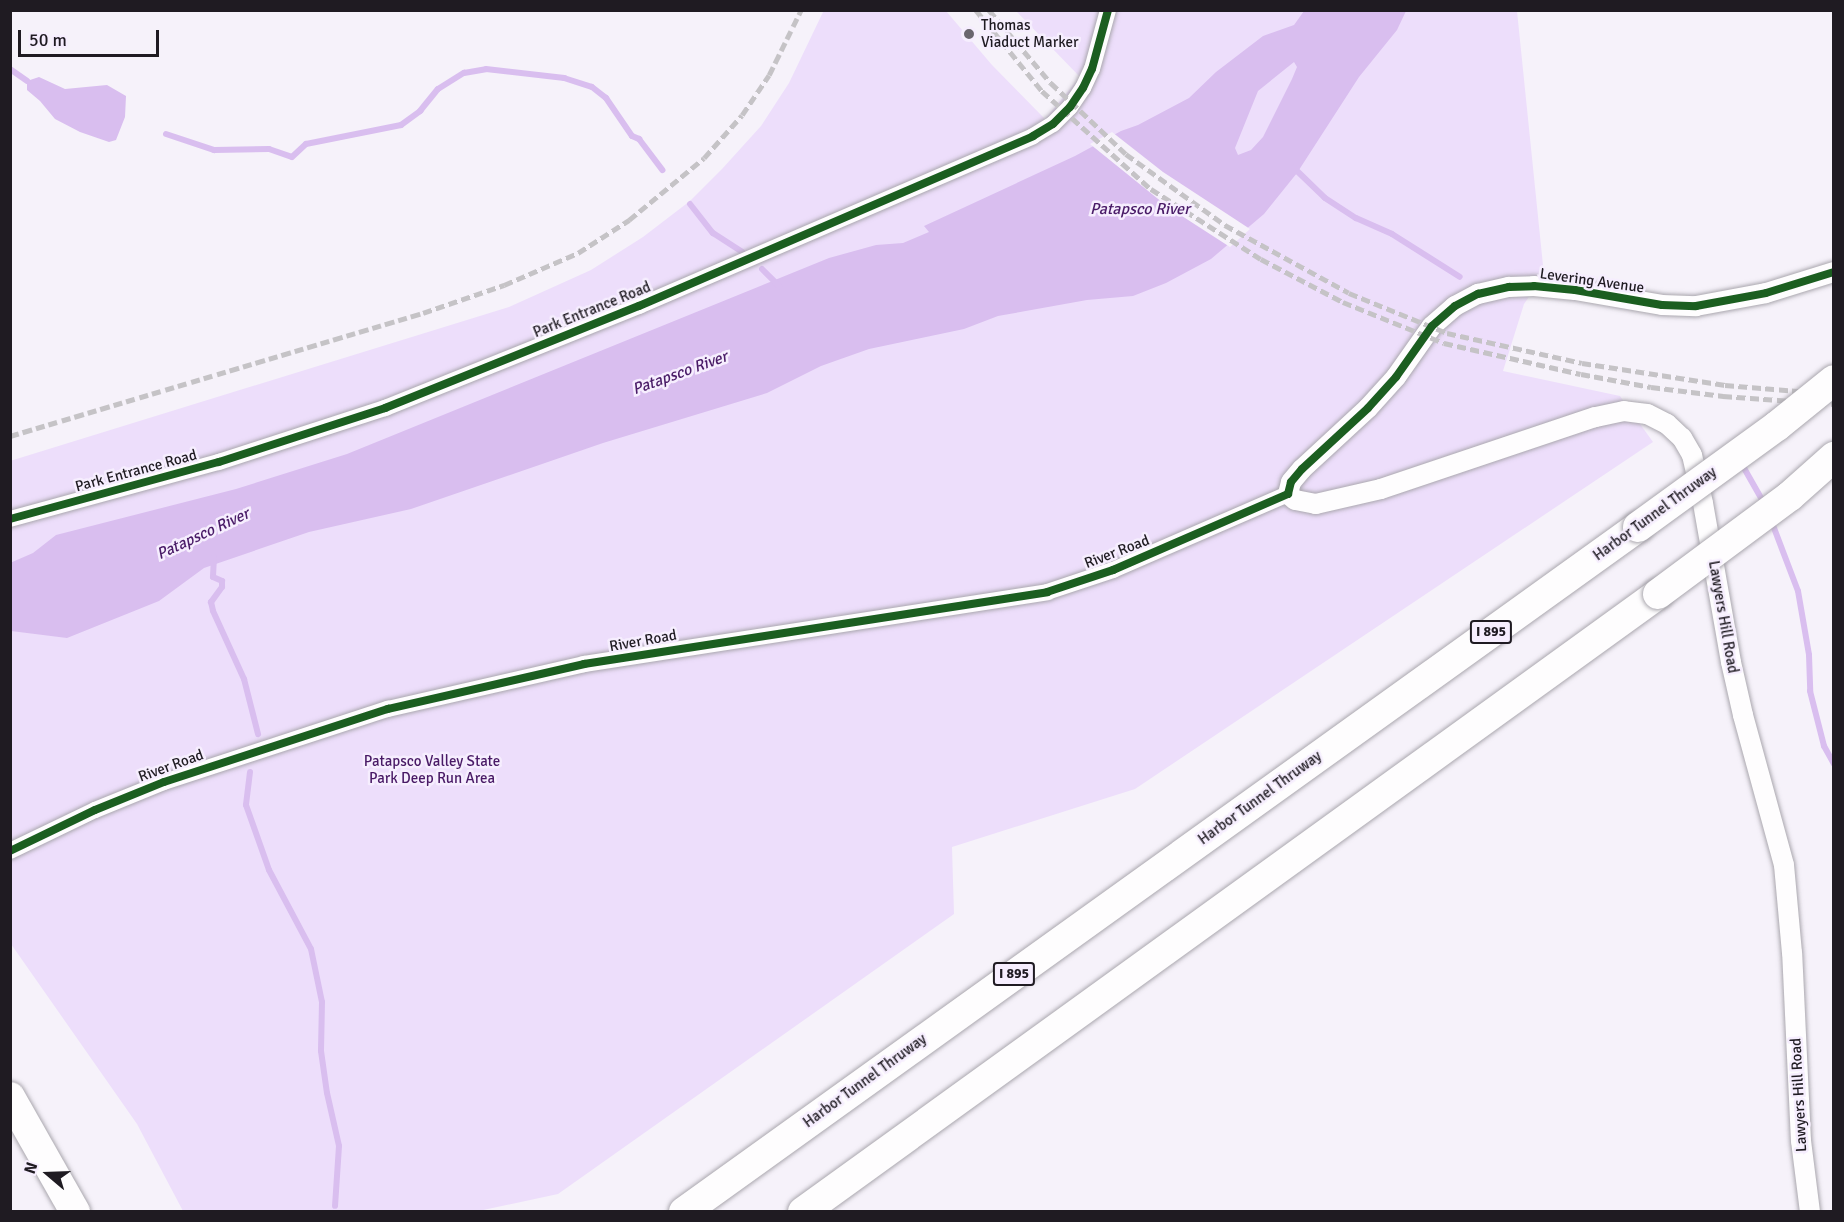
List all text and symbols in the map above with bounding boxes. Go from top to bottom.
place label: Thomas Viaduct Marker [981,16,1078,51]
scale bar [21,18,162,56]
marker: Thomas Viaduct Marker [962,27,976,41]
text: 50 m [29,29,67,51]
water label: Patapsco River [1090,199,1190,219]
street label: Levering Avenue [1539,265,1645,297]
street label: Park Entrance Road [531,278,653,342]
water label: Patapsco River [630,347,730,399]
street label: Park Entrance Road [73,446,199,496]
street label: Harbor Tunnel Thruway [1590,463,1720,565]
water label: Patapsco River [154,504,252,564]
street label: River Road [1082,531,1152,573]
street label: Lawyers Hill Road [1704,559,1742,675]
road number: I 895 [1468,621,1514,643]
street label: River Road [608,626,678,656]
street label: River Road [136,746,206,786]
street label: Harbor Tunnel Thruway [1195,747,1325,849]
park label: Patapsco Valley State Park Deep Run Area [364,752,500,787]
road number: I 895 [992,963,1036,985]
street label: Harbor Tunnel Thruway [800,1030,930,1132]
street label: Lawyers Hill Road [1787,1038,1811,1152]
north arrow [18,1144,78,1204]
text: N [20,1160,42,1177]

